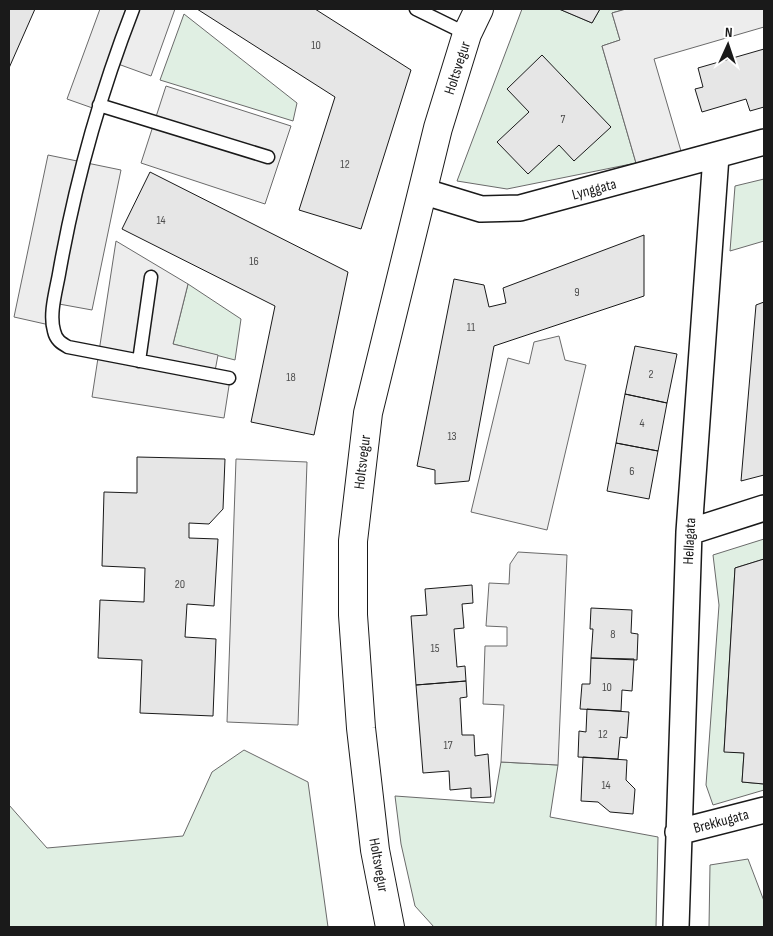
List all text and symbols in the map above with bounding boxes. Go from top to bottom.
north arrow [703,20,753,70]
text: N [724,24,733,41]
house number: 10 [311,38,321,53]
street label: Holtsvegur [440,39,475,97]
house number: 7 [561,112,566,127]
house number: 12 [340,157,350,172]
street label: Lynggata [570,174,619,205]
house number: 14 [156,213,166,228]
house number: 16 [249,254,259,269]
house number: 9 [574,285,580,300]
house number: 11 [467,320,476,335]
house number: 2 [649,367,654,382]
house number: 18 [286,370,296,385]
house number: 4 [639,416,645,431]
house number: 13 [447,429,457,444]
street label: Holtsvegur [350,433,375,490]
house number: 6 [629,464,635,479]
street label: Hellagata [679,517,700,565]
house number: 20 [175,577,185,592]
house number: 8 [610,627,616,642]
house number: 15 [430,641,440,656]
house number: 10 [602,680,612,695]
house number: 12 [598,727,608,742]
house number: 17 [444,738,453,753]
house number: 14 [601,778,611,793]
street label: Brekkugata [691,805,751,838]
street label: Holtsvegur [364,836,393,894]

